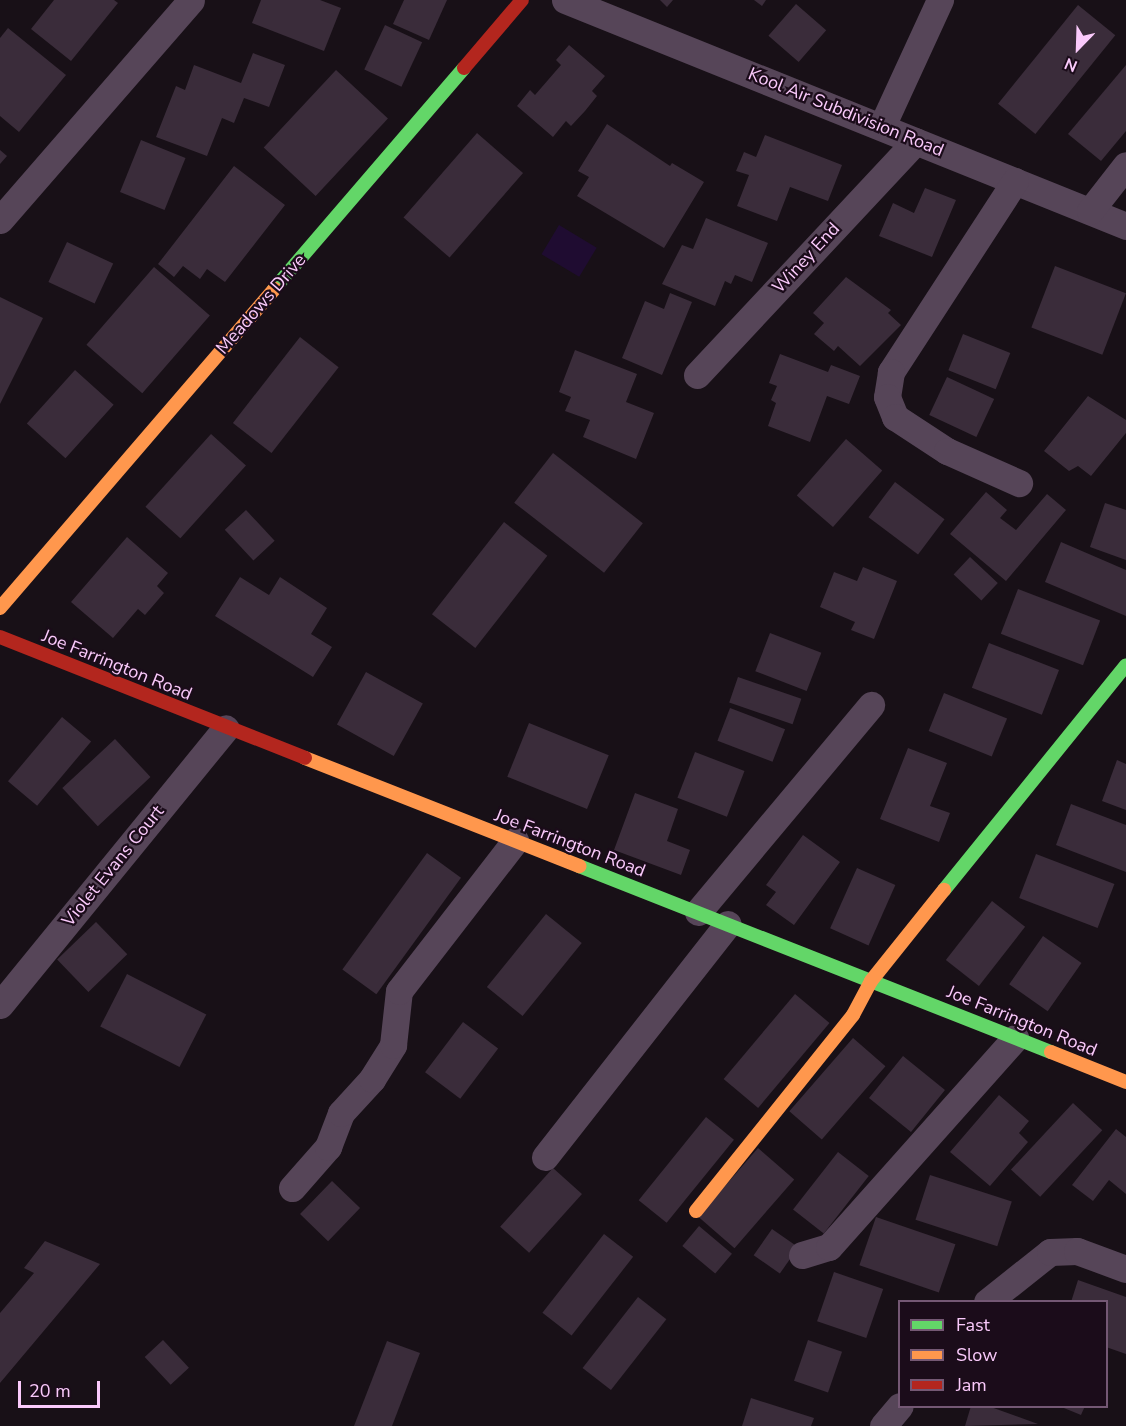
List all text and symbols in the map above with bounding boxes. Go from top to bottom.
north arrow [1048,18,1108,78]
text: N [1061,52,1081,77]
street label: Kool Air Subdivision Road [745,63,947,161]
street label: Winey End [768,218,844,298]
street label: Meadows Drive [212,249,310,359]
street label: Joe Farrington Road [39,625,195,705]
street label: Violet Evans Court [58,801,168,931]
street label: Joe Farrington Road [492,804,648,882]
street label: Joe Farrington Road [944,981,1100,1061]
legend [898,1300,1108,1408]
text: Fast [956,1313,990,1337]
text: Slow [956,1343,997,1367]
scale bar [21,1369,104,1407]
text: Jam [956,1373,987,1397]
text: 20 m [29,1379,71,1403]

